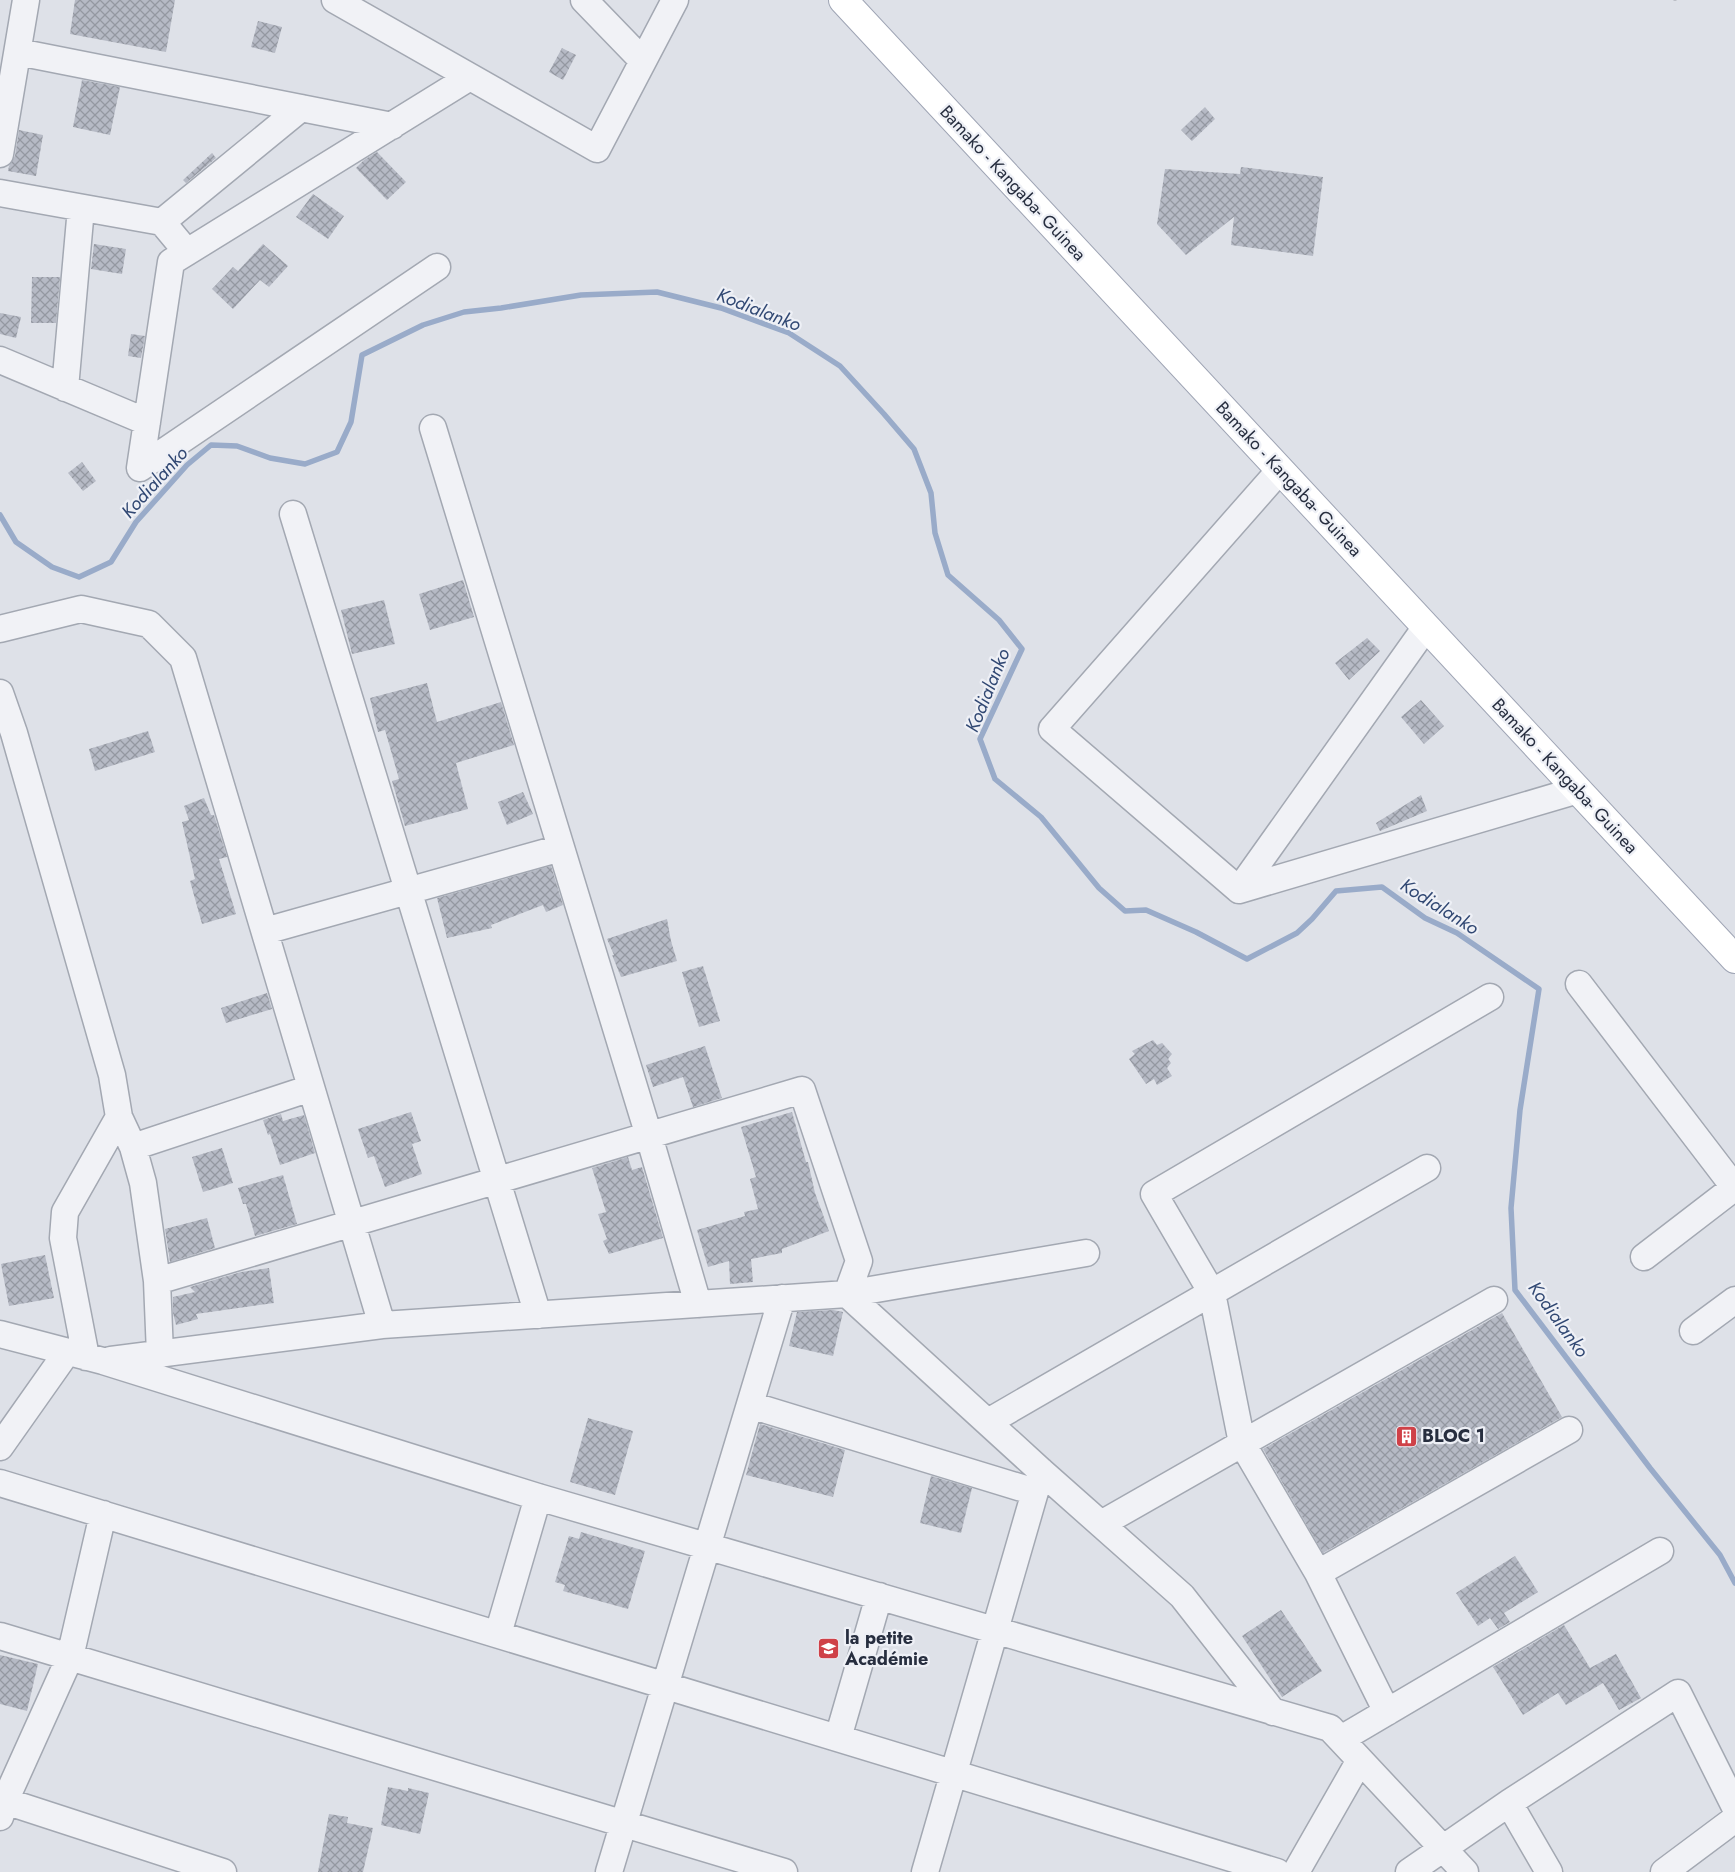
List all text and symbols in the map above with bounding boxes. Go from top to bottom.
street label: Bamako - Kangaba- Guinea [934,99,1092,267]
water label: Kodialanko [713,281,805,338]
street label: Bamako - Kangaba- Guinea [1210,395,1368,563]
water label: Kodialanko [115,441,194,524]
water label: Kodialanko [958,644,1016,736]
street label: Bamako - Kangaba- Guinea [1486,692,1644,860]
water label: Kodialanko [1395,872,1484,941]
water label: Kodialanko [1522,1276,1595,1363]
place label: BLOC 1 [1422,1423,1485,1449]
building icon: BLOC 1 [1394,1424,1418,1448]
place label: la petite Académie [844,1625,928,1672]
school or university icon: la petite Académie [817,1636,841,1660]

